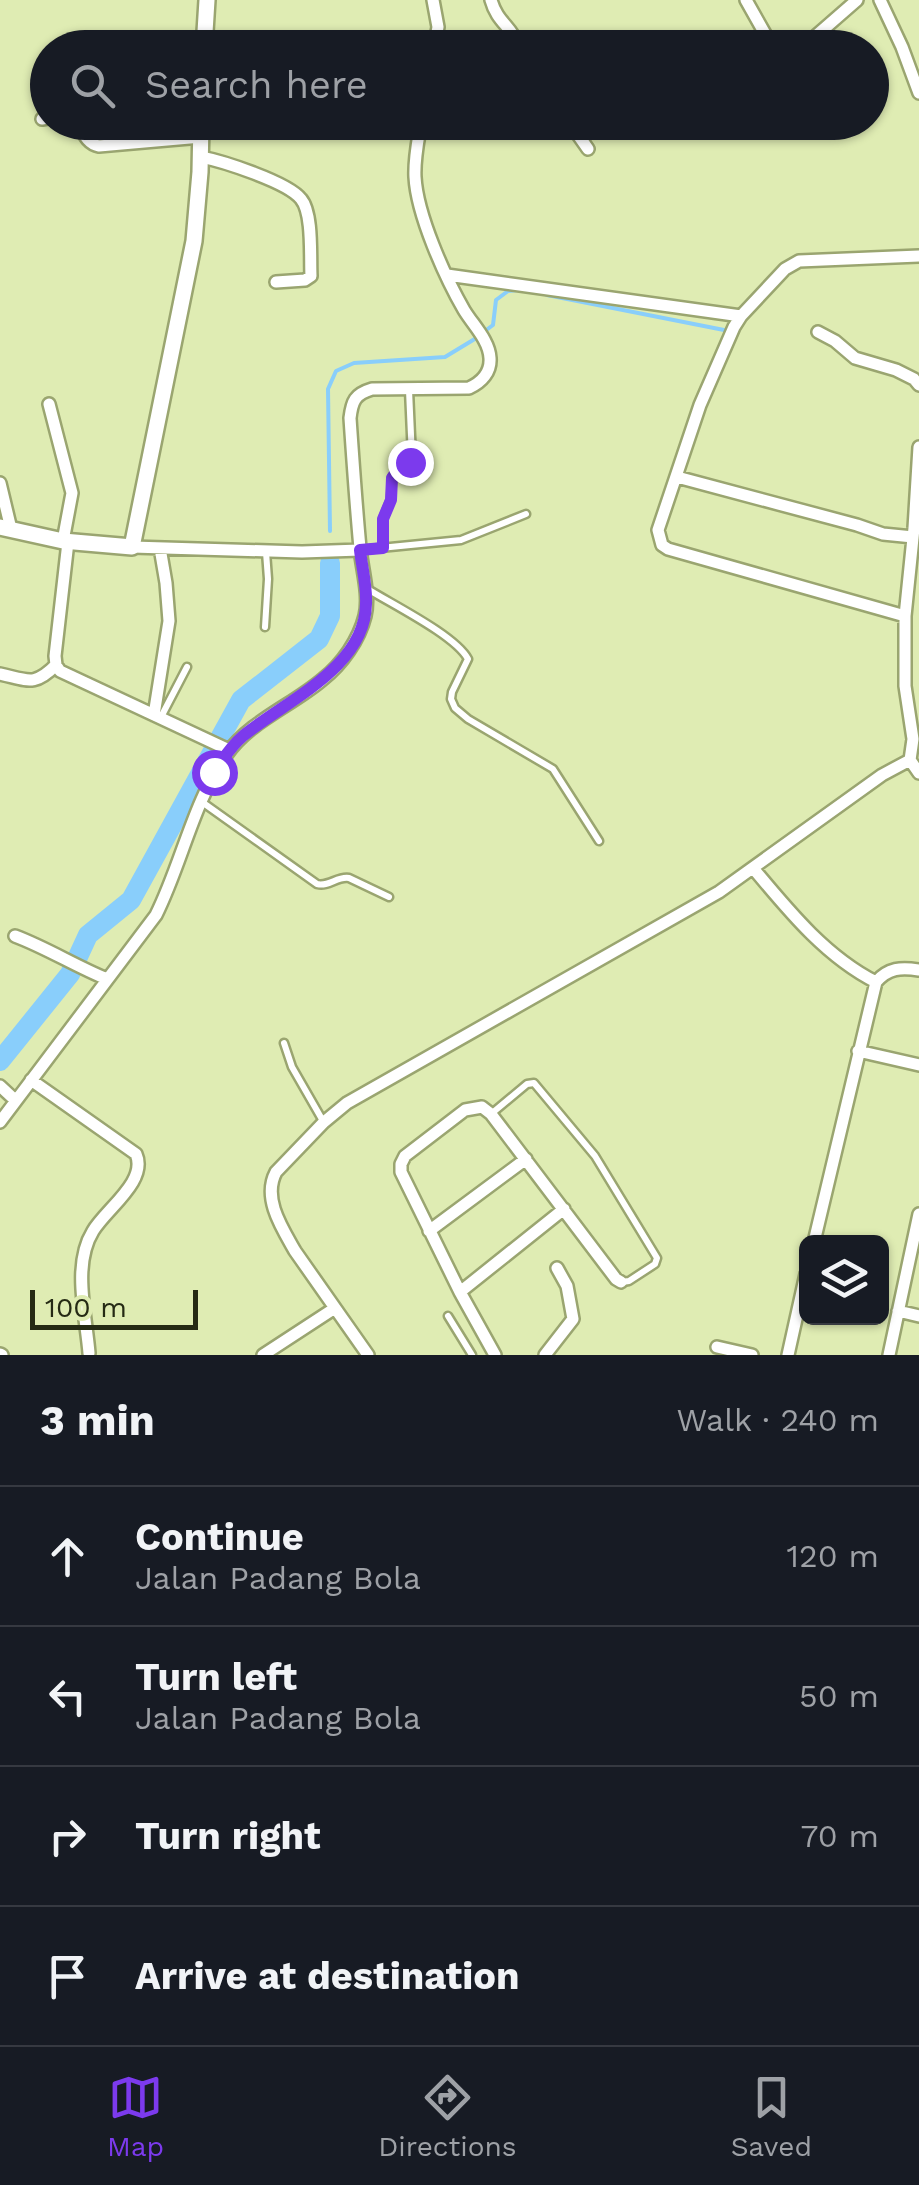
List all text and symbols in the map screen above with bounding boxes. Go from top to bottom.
search box [30,30,889,140]
icon: search [65,58,120,113]
text: Search here [145,63,368,107]
route end [388,440,434,486]
route start [192,750,238,796]
map controls [799,1235,889,1325]
button: layers [799,1235,889,1325]
scale bar [30,1285,198,1330]
text: 100 m [45,1291,127,1324]
text: 3 min [40,1396,155,1445]
text: Walk · 240 m [677,1401,879,1439]
text: Continue [135,1515,304,1559]
icon: ahead [40,1529,95,1584]
text: 120 m [787,1537,879,1575]
text: Jalan Padang Bola [135,1559,421,1597]
text: Turn left [135,1655,297,1699]
icon: left [40,1669,95,1724]
text: 50 m [799,1677,879,1715]
text: Jalan Padang Bola [135,1699,421,1737]
icon: right [40,1809,95,1864]
text: Turn right [135,1814,321,1858]
text: 70 m [800,1817,879,1855]
icon: arrive [40,1949,95,2004]
text: Arrive at destination [135,1954,520,1998]
tab: Map [107,2070,164,2163]
tab: Directions [378,2070,517,2163]
tab: Saved [731,2070,812,2163]

